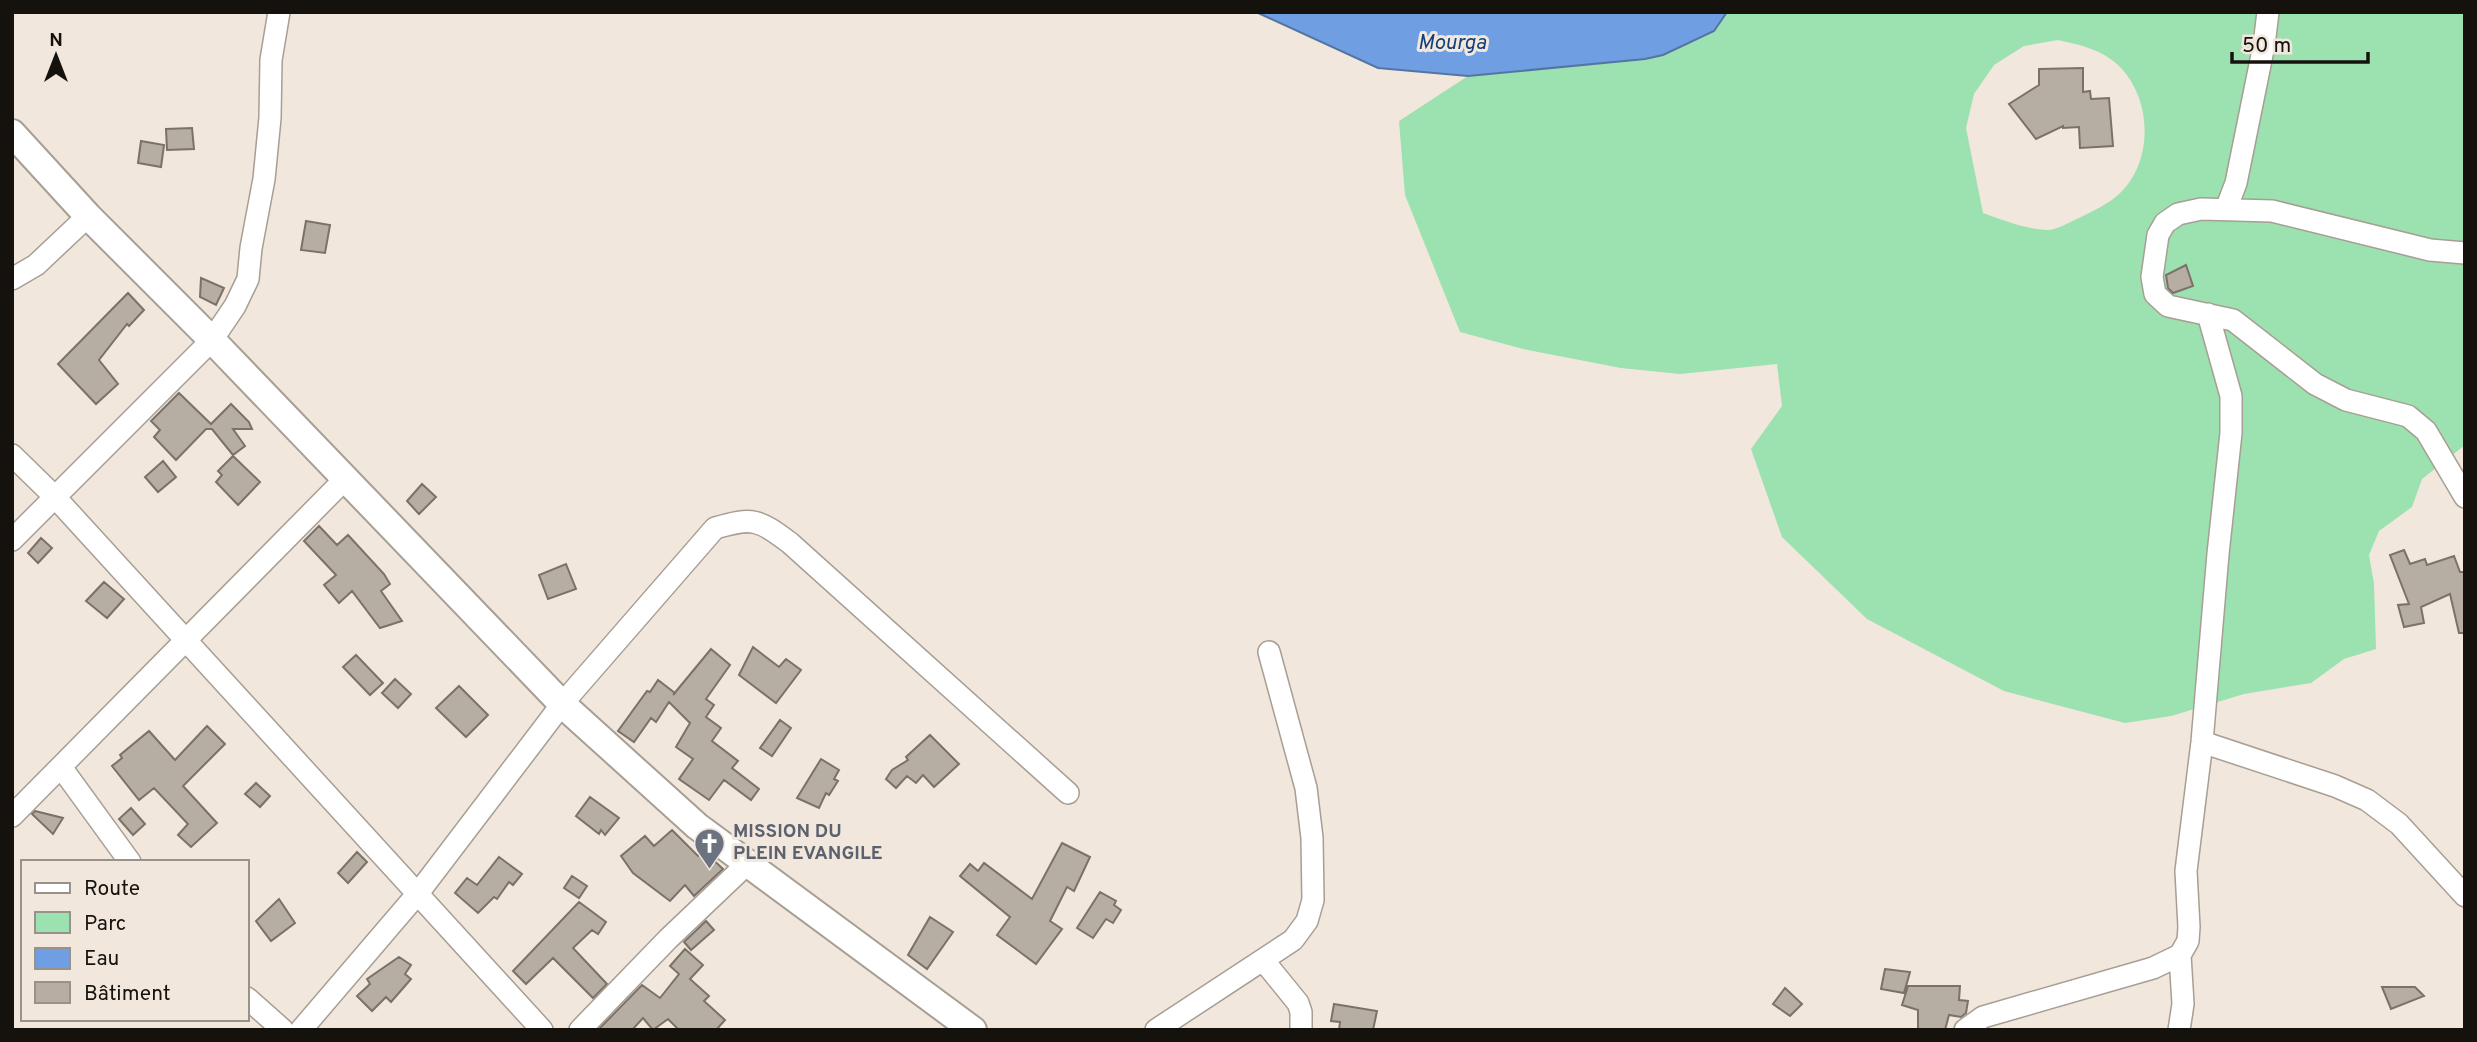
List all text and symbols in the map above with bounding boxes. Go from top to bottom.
north arrow [21,21,91,91]
scale bar [2232,21,2368,65]
text: N [49,29,63,53]
water label: Mourga [1418,30,1486,57]
text: 50 m [2242,33,2291,60]
place label: MISSION DU PLEIN EVANGILE [733,820,883,866]
church icon: MISSION DU PLEIN EVANGILE [693,826,727,870]
legend [21,860,248,1021]
text: Route [84,876,140,903]
text: Parc [84,911,126,938]
text: Eau [84,946,119,973]
text: Bâtiment [84,981,171,1008]

